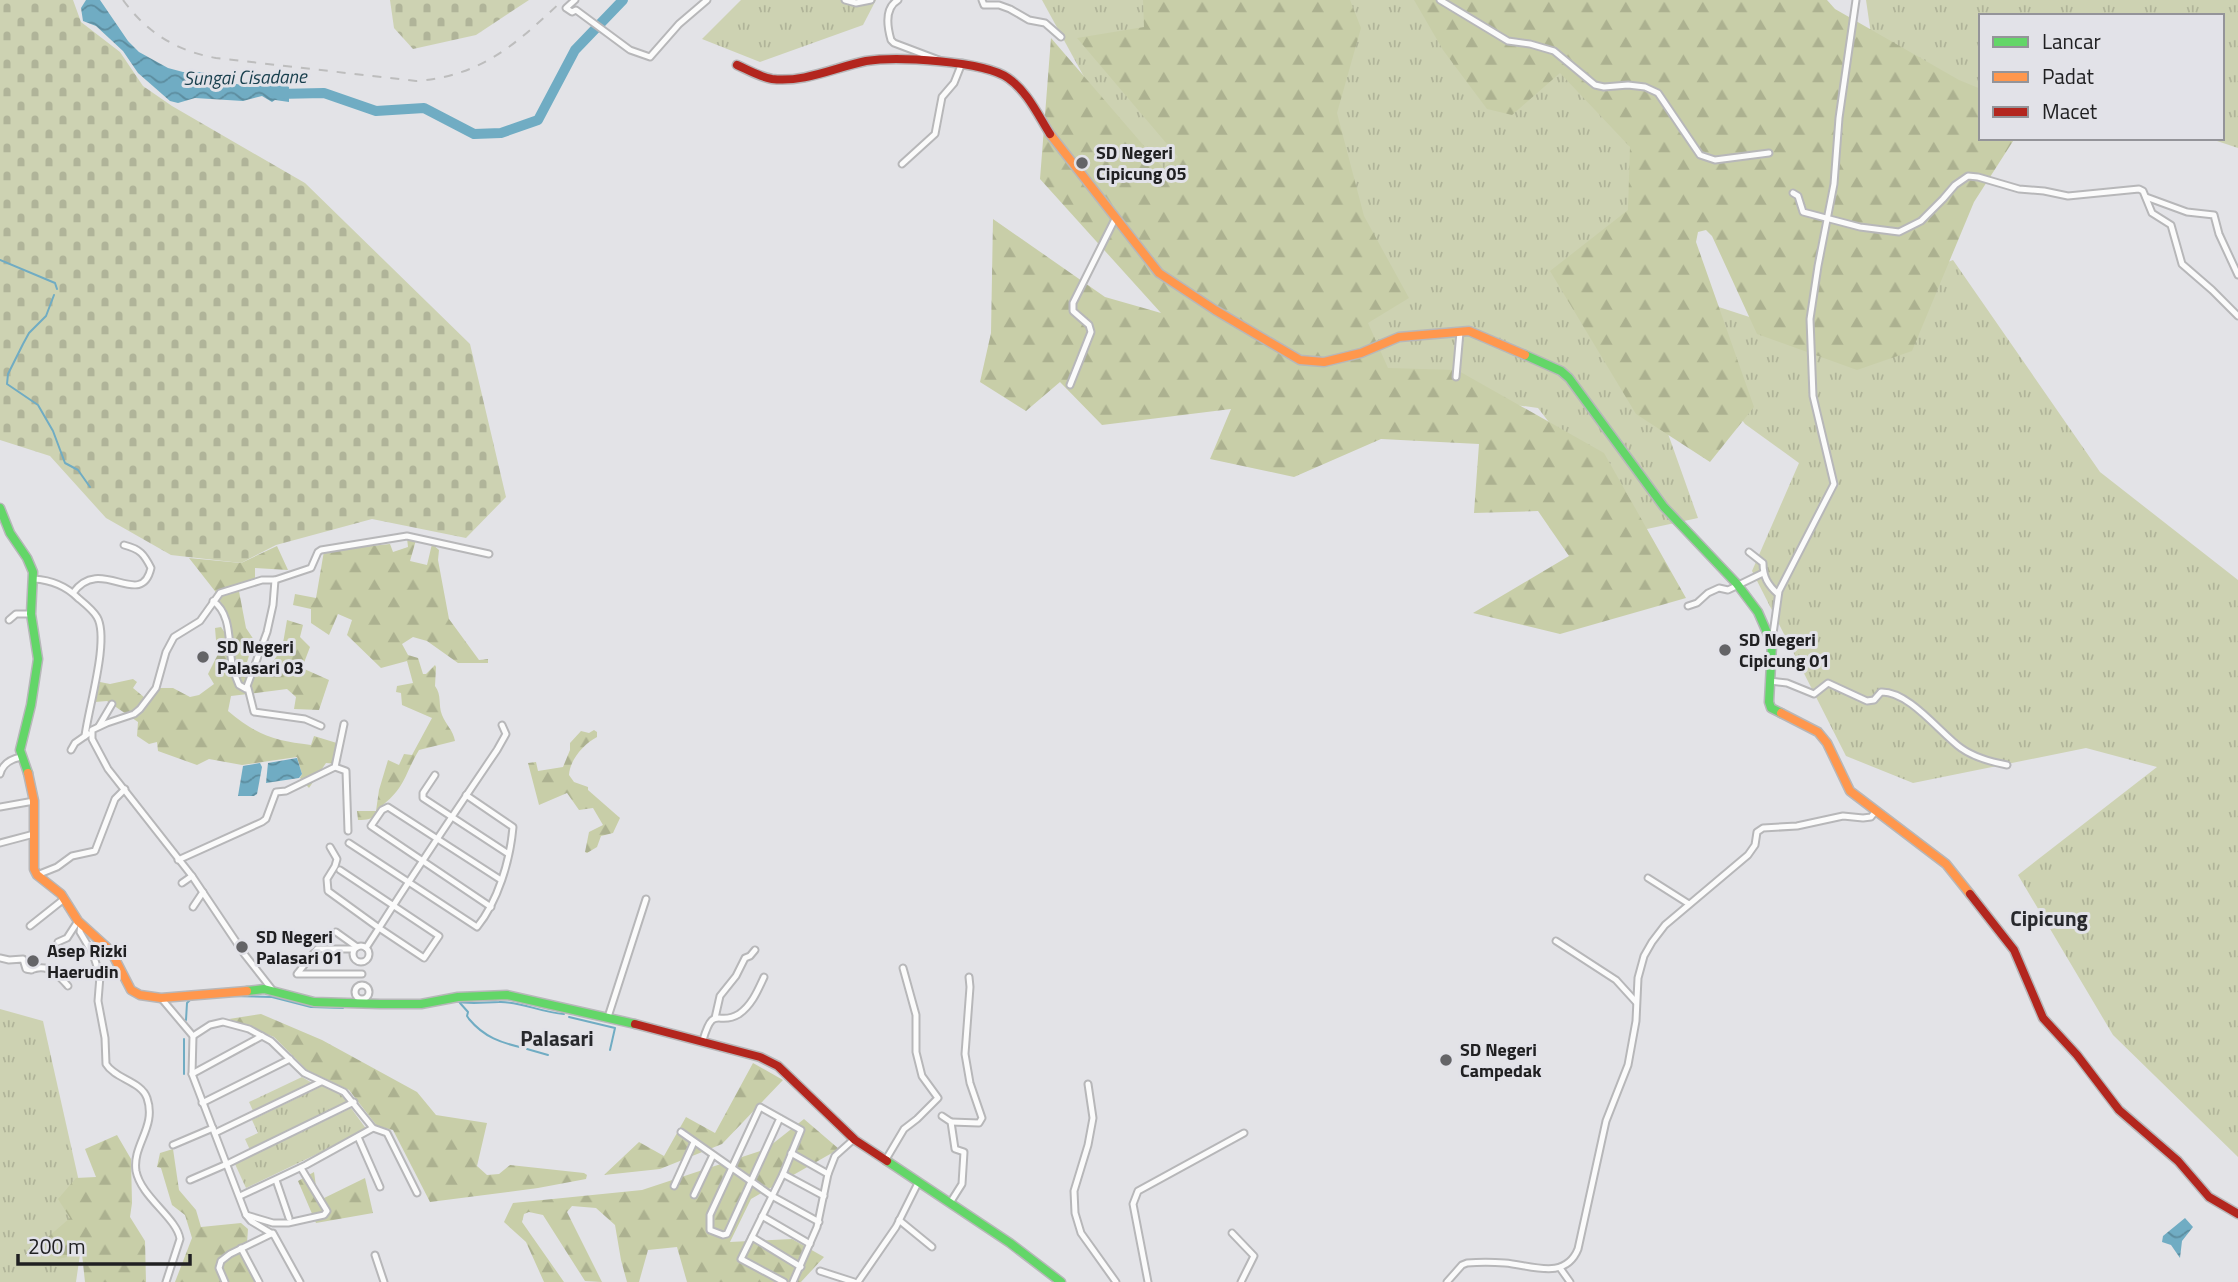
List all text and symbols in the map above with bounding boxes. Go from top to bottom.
legend [1979,14,2224,140]
text: Lancar [2042,25,2101,57]
text: Padat [2042,60,2094,92]
water label: Sungai Cisadane [183,61,308,92]
text: Macet [2042,95,2098,127]
place label: SD Negeri Cipicung 05 [1096,139,1187,187]
marker: SD Negeri Cipicung 05 [1074,155,1090,171]
place label: SD Negeri Cipicung 01 [1739,626,1830,674]
place label: SD Negeri Palasari 03 [217,633,304,681]
marker: SD Negeri Cipicung 01 [1717,642,1733,658]
marker: SD Negeri Palasari 03 [195,649,211,665]
district label: Cipicung [2010,902,2088,934]
place label: SD Negeri Palasari 01 [256,923,343,971]
place label: Asep Rizki Haerudin [47,937,127,985]
marker: SD Negeri Palasari 01 [234,939,250,955]
marker: Asep Rizki Haerudin [25,953,41,969]
district label: Palasari [520,1022,594,1054]
place label: SD Negeri Campedak [1460,1036,1542,1084]
marker: SD Negeri Campedak [1438,1052,1454,1068]
scale bar [18,1222,189,1266]
text: 200 m [28,1230,85,1262]

